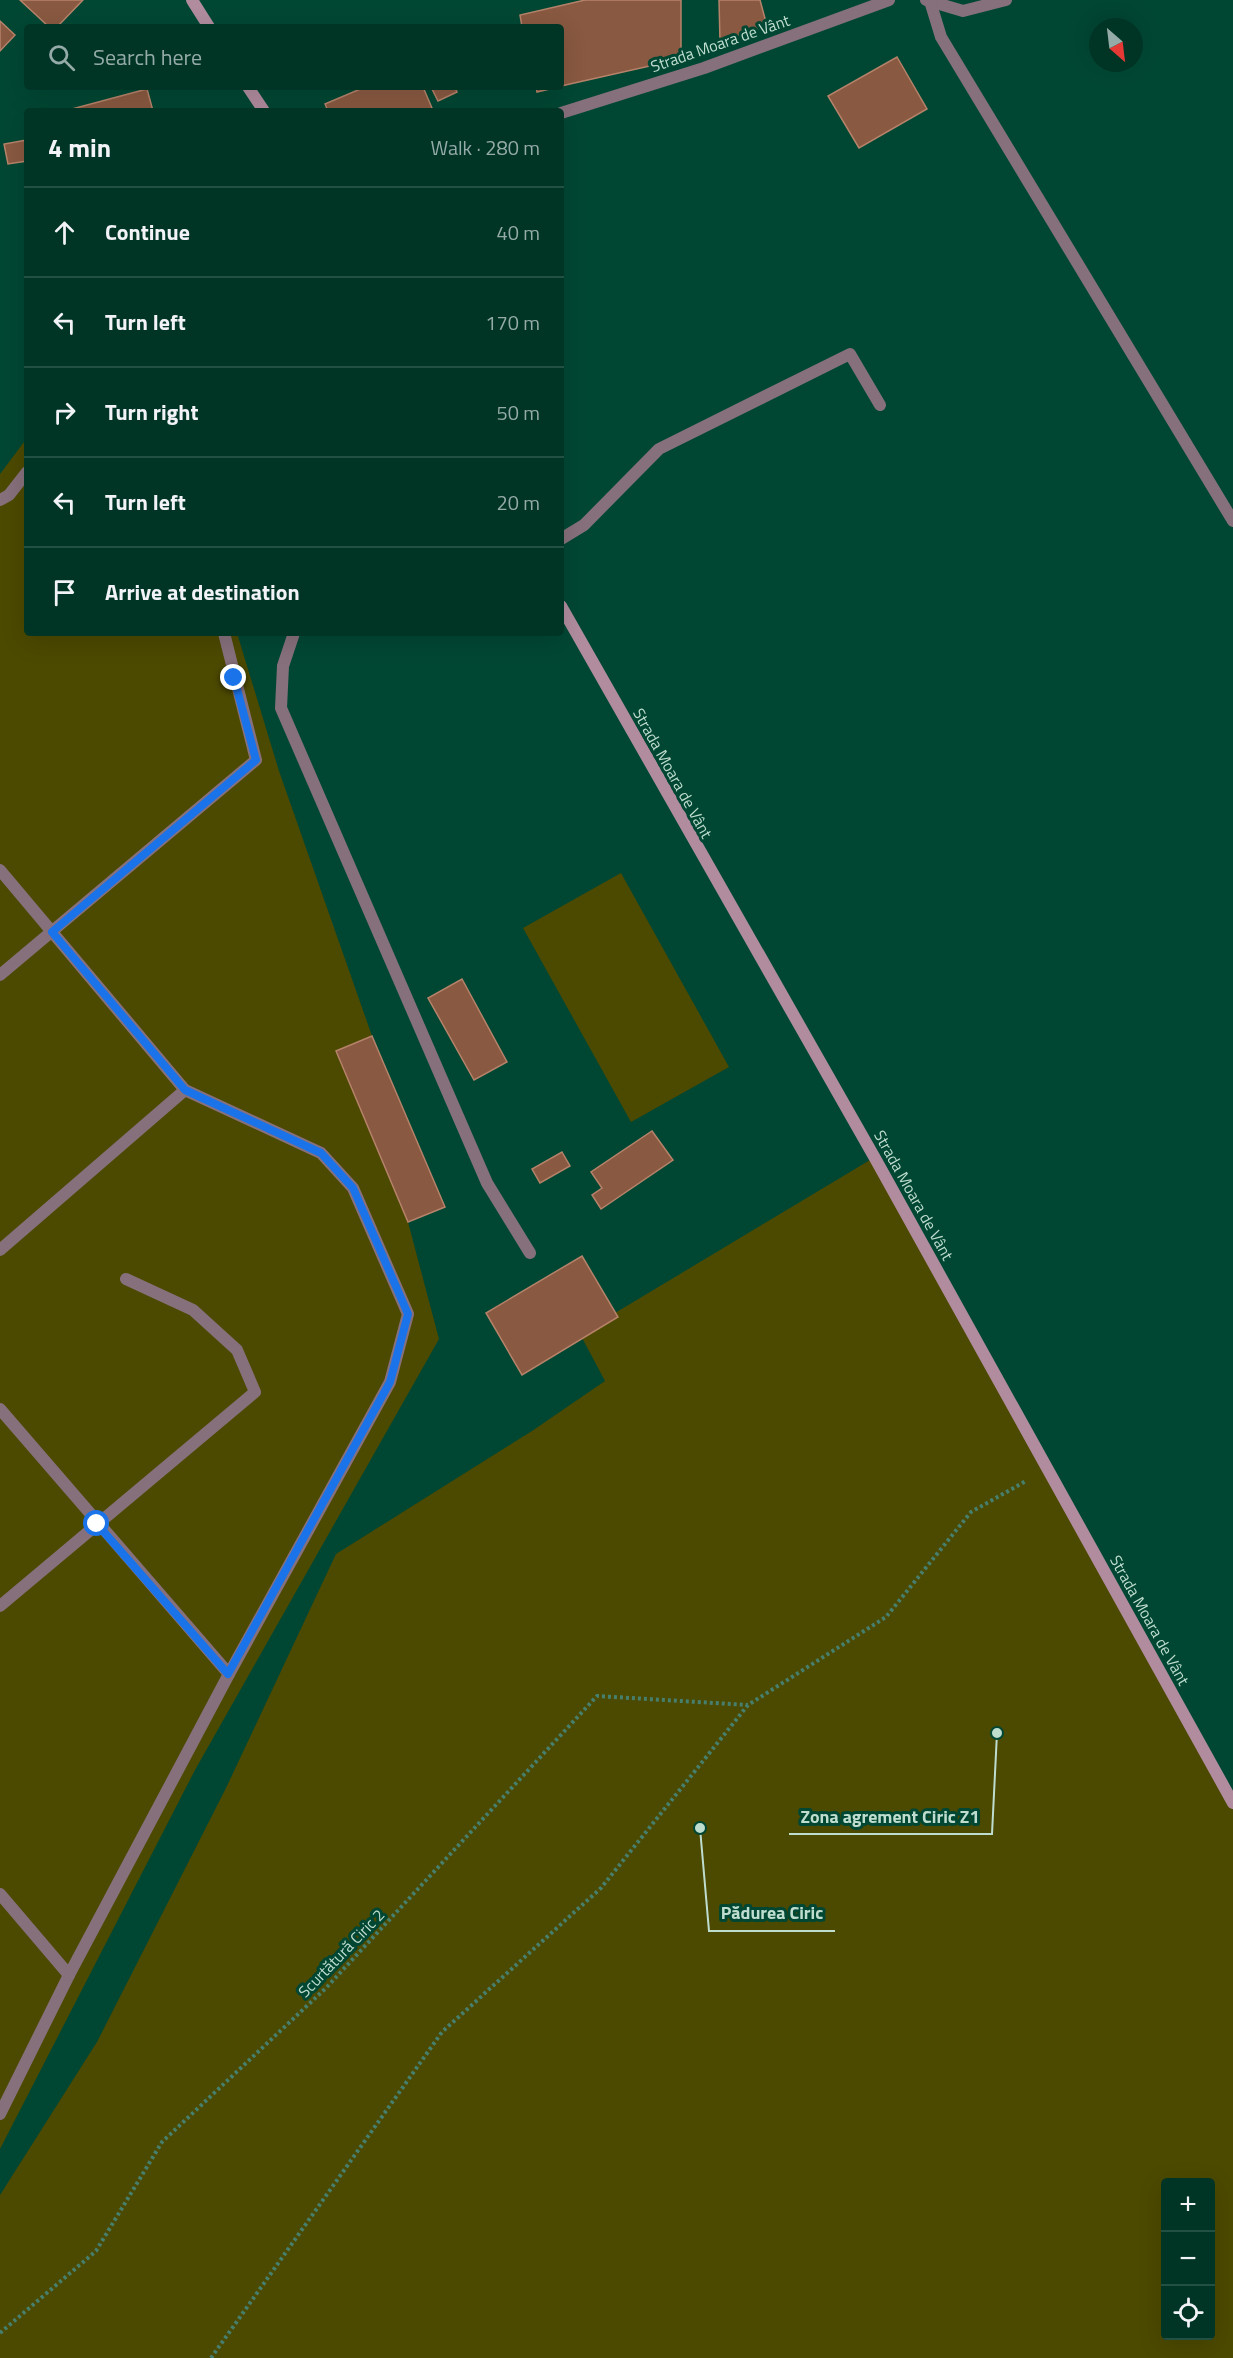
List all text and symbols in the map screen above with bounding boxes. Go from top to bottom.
street label: Strada Moara de Vânt [647,8,793,78]
north arrow [1089,18,1143,72]
search box [24,24,564,90]
text: Search here [93,40,202,74]
icon: search [45,41,78,74]
text: 4 min [48,128,111,167]
text: Walk · 280 m [431,132,540,163]
text: Continue [105,215,190,249]
icon: ahead [48,216,81,249]
text: 40 m [496,217,540,248]
text: Turn left [105,305,186,339]
icon: left [48,306,81,339]
text: 170 m [485,307,540,338]
text: Turn right [105,395,199,429]
icon: right [48,396,81,429]
text: 50 m [496,397,540,428]
text: Turn left [105,485,186,519]
icon: left [48,486,81,519]
text: 20 m [496,487,540,518]
text: Arrive at destination [105,575,300,609]
icon: arrive [48,576,81,609]
route end [220,664,246,690]
street label: Strada Moara de Vânt [627,703,719,843]
street label: Strada Moara de Vânt [868,1125,960,1265]
route start [83,1510,109,1536]
street label: Strada Moara de Vânt [1104,1550,1196,1690]
callout: Zona agrement Ciric Z1 [789,1798,992,1834]
text: Zona agrement Ciric Z1 [801,1803,979,1830]
callout: Pădurea Ciric [709,1895,835,1931]
text: Pădurea Ciric [721,1899,823,1926]
street label: Scurtătură Ciric 2 [292,1903,390,2003]
map controls [1161,2178,1215,2340]
button: + [1161,2178,1215,2232]
button: − [1161,2232,1215,2286]
button: locate [1161,2286,1215,2340]

